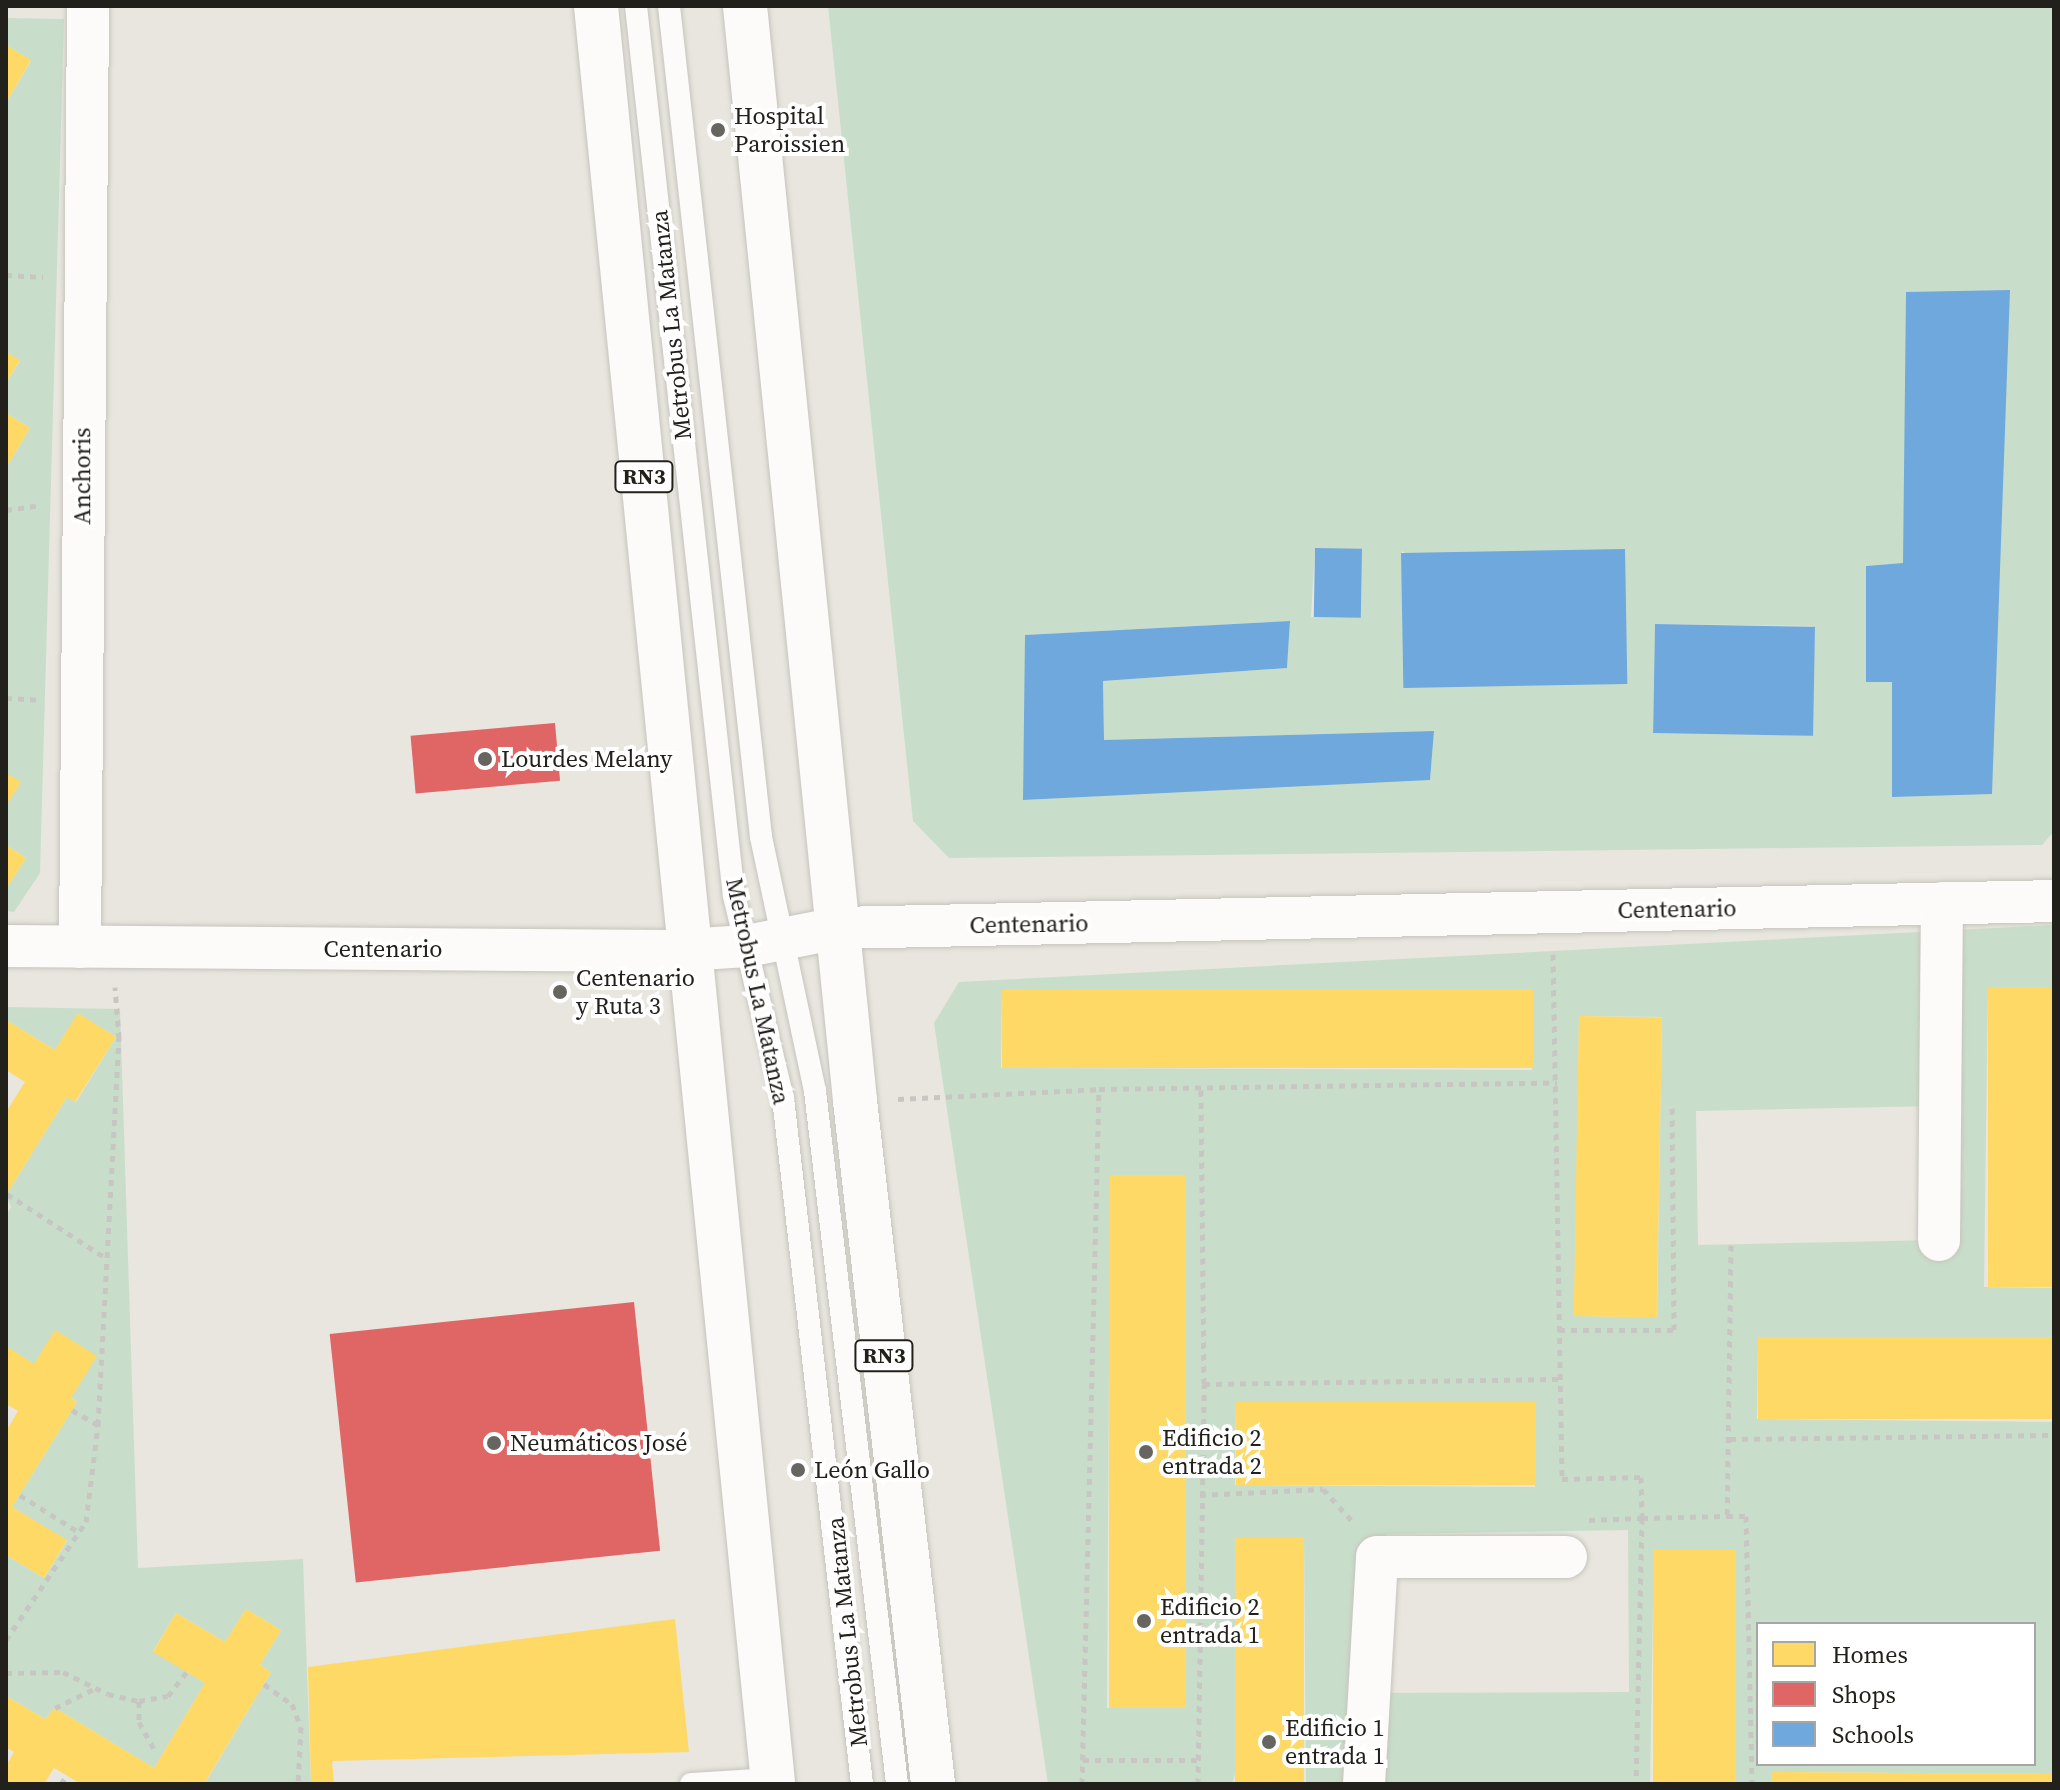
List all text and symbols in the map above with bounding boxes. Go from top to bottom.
place label: Hospital Paroissien [734,102,845,158]
marker: Hospital Paroissien [709,121,727,139]
street label: Metrobus La Matanza [645,209,697,441]
street label: Anchoris [68,427,96,525]
road number: RN3 [614,459,674,495]
place label: Lourdes Melany [501,745,672,773]
marker: Lourdes Melany [476,750,494,768]
street label: Metrobus La Matanza [720,875,796,1107]
street label: Centenario [1617,894,1737,924]
street label: Centenario [969,909,1089,939]
street label: Centenario [324,935,442,963]
place label: Centenario y Ruta 3 [576,964,695,1020]
marker: Centenario y Ruta 3 [551,983,569,1001]
road number: RN3 [854,1338,914,1374]
place label: Edificio 2 entrada 2 [1162,1424,1262,1480]
place label: Neumáticos José [510,1429,688,1457]
marker: Neumáticos José [485,1434,503,1452]
marker: Edificio 2 entrada 2 [1137,1443,1155,1461]
place label: León Gallo [814,1456,930,1484]
marker: León Gallo [789,1461,807,1479]
street label: Metrobus La Matanza [821,1516,873,1748]
place label: Edificio 2 entrada 1 [1160,1593,1260,1649]
marker: Edificio 2 entrada 1 [1135,1612,1153,1630]
legend [1756,1622,2036,1766]
text: Homes [1832,1638,1908,1671]
text: Shops [1832,1678,1896,1711]
place label: Edificio 1 entrada 1 [1285,1714,1385,1770]
text: Schools [1832,1718,1914,1751]
marker: Edificio 1 entrada 1 [1260,1733,1278,1751]

